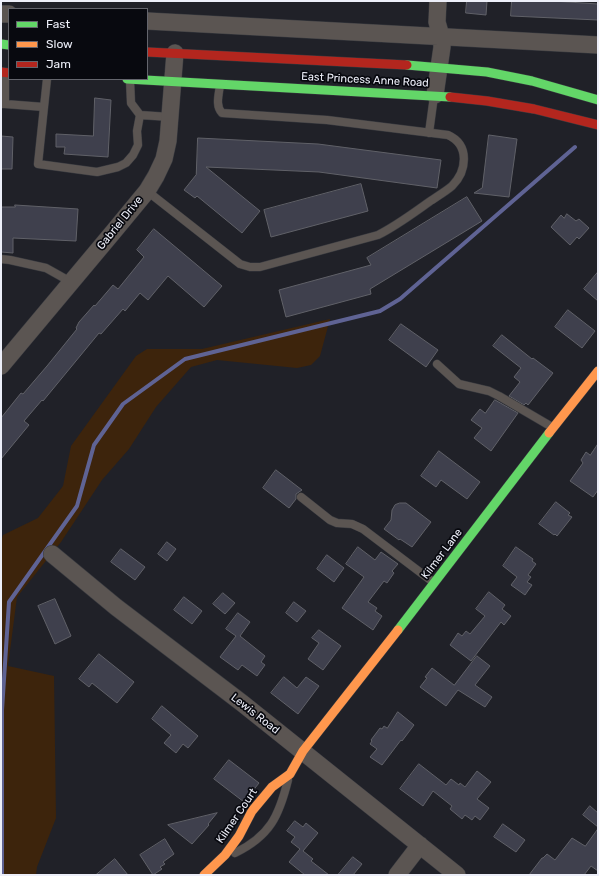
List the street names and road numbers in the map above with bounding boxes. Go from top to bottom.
street label: East Princess Anne Road [301,70,429,90]
street label: Gabriel Drive [94,194,146,252]
street label: Kilmer Lane [419,526,465,582]
street label: Lewis Road [228,691,282,737]
street label: Kilmer Court [214,786,260,846]

